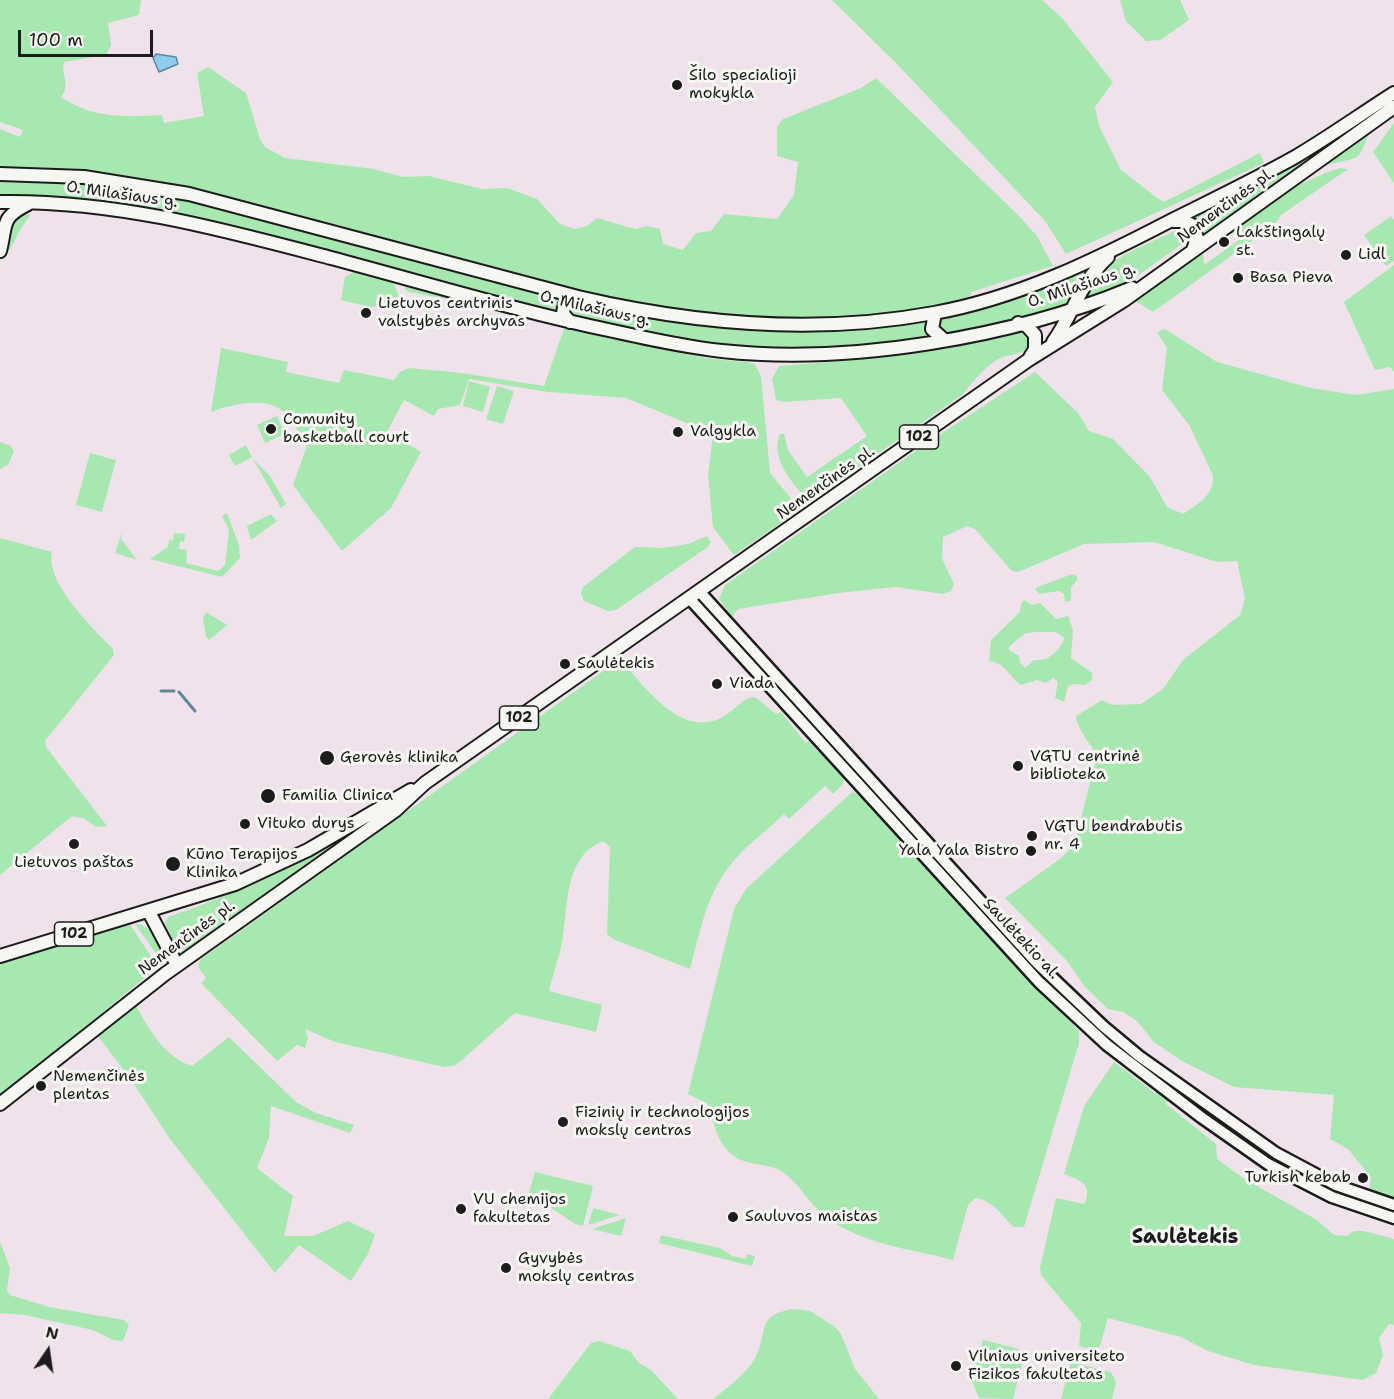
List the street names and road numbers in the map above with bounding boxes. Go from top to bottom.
street label: Nemenčinės pl. [1174,164,1278,248]
street label: O. Milašiaus g. [65,178,179,212]
street label: O. Milašiaus g. [1026,259,1138,313]
street label: O. Milašiaus g. [538,287,652,331]
road number: 102 [900,425,938,449]
street label: Nemenčinės pl. [773,442,879,524]
road number: 102 [500,706,538,730]
street label: Saulėtekio al. [979,894,1063,984]
street label: Nemenčinės pl. [135,896,239,980]
road number: 102 [54,922,94,946]

